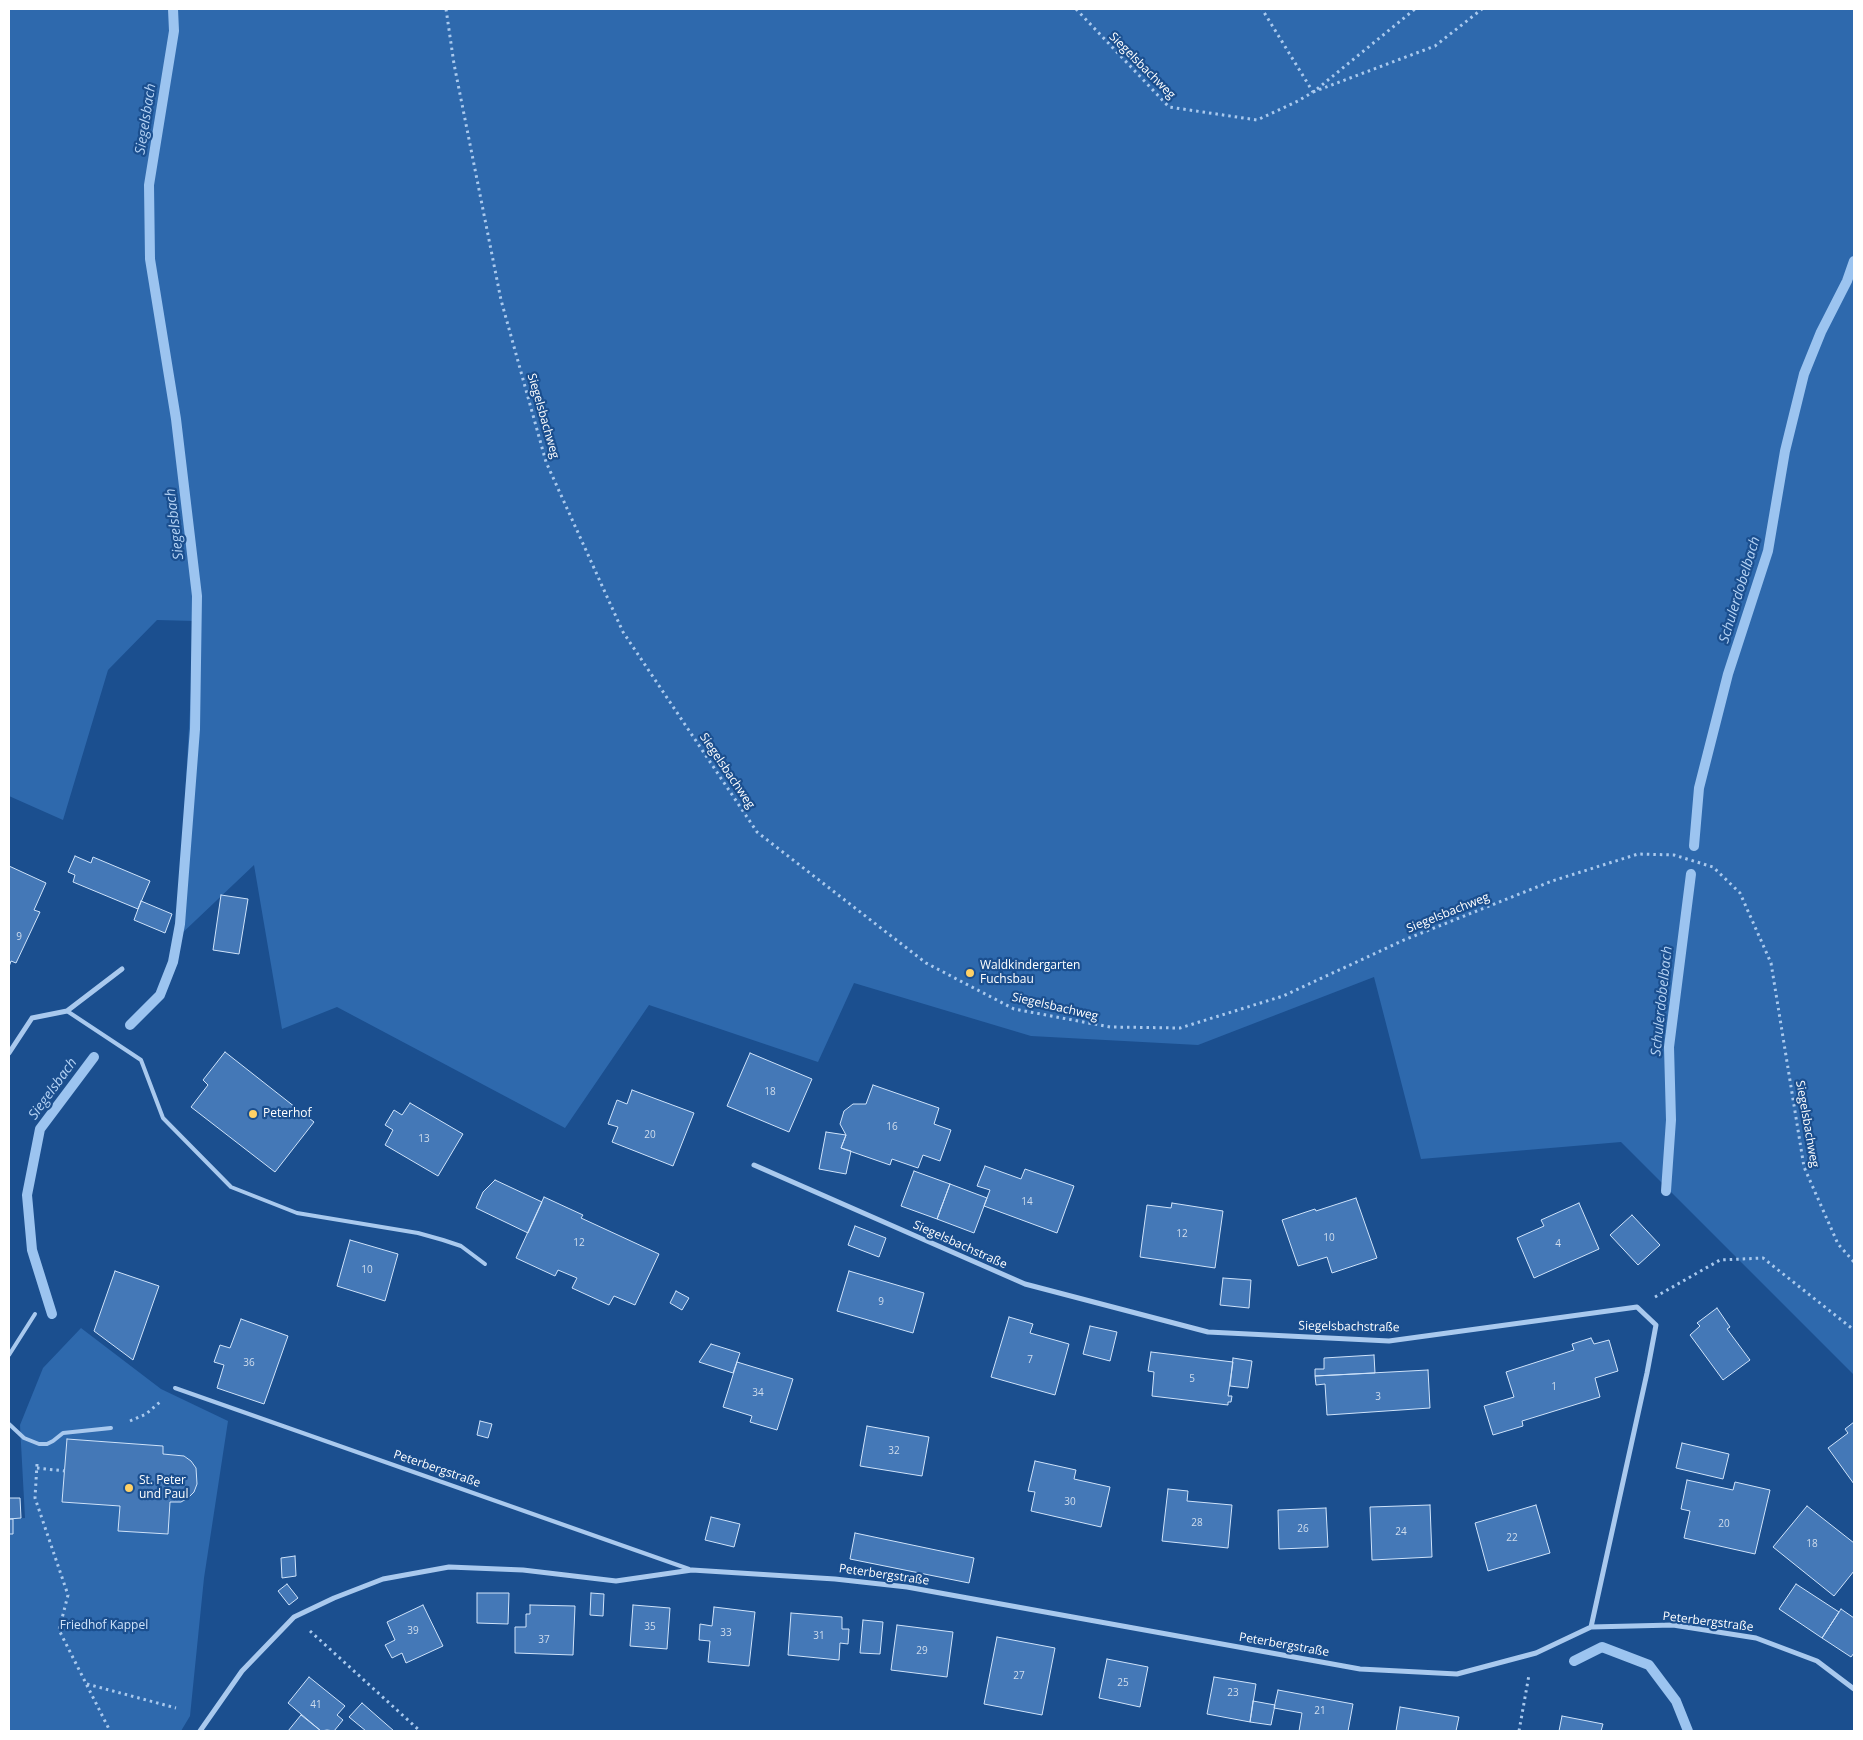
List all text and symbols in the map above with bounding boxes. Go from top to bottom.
street label: Siegelsbachweg [1106,30,1178,102]
water label: Siegelsbach [132,82,160,156]
street label: Siegelsbachweg [524,372,562,460]
water label: Siegelsbach [162,487,188,561]
water label: Schulerdobelbach [1716,535,1764,645]
street label: Siegelsbachweg [696,730,758,812]
street label: Siegelsbachweg [1404,890,1492,936]
house number: 9 [16,931,22,943]
water label: Schulerdobelbach [1648,945,1676,1057]
place label: Waldkindergarten Fuchsbau [980,959,1080,987]
marker: Waldkindergarten Fuchsbau [964,967,976,979]
street label: Siegelsbachweg [1010,990,1100,1024]
water label: Siegelsbach [25,1055,81,1123]
street label: Siegelsbachweg [1792,1079,1822,1169]
house number: 18 [764,1086,776,1098]
place label: Peterhof [263,1107,311,1121]
marker: Peterhof [247,1108,259,1120]
house number: 16 [886,1121,898,1133]
house number: 20 [644,1129,656,1141]
house number: 13 [418,1133,430,1145]
house number: 14 [1021,1196,1033,1208]
street label: Siegelsbachstraße [911,1218,1009,1272]
house number: 12 [1176,1228,1188,1240]
house number: 10 [1323,1232,1335,1244]
house number: 12 [573,1237,585,1249]
house number: 4 [1555,1238,1561,1250]
house number: 10 [361,1264,373,1276]
house number: 9 [878,1296,884,1308]
street label: Siegelsbachstraße [1298,1319,1400,1335]
house number: 7 [1027,1354,1033,1366]
house number: 36 [243,1357,255,1369]
house number: 5 [1189,1373,1195,1385]
house number: 1 [1551,1381,1557,1393]
house number: 34 [752,1387,764,1399]
house number: 3 [1375,1391,1381,1403]
house number: 32 [888,1445,900,1457]
street label: Peterbergstraße [392,1447,482,1491]
place label: St. Peter und Paul [139,1474,188,1502]
marker: St. Peter und Paul [123,1482,135,1494]
house number: 30 [1064,1496,1076,1508]
house number: 28 [1191,1517,1203,1529]
house number: 20 [1718,1518,1730,1530]
house number: 26 [1297,1523,1309,1535]
house number: 24 [1395,1526,1407,1538]
house number: 22 [1506,1532,1518,1544]
house number: 18 [1806,1538,1818,1550]
street label: Peterbergstraße [838,1562,930,1588]
street label: Peterbergstraße [1662,1609,1754,1635]
park label: Friedhof Kappel [60,1619,148,1633]
house number: 35 [644,1621,656,1633]
house number: 39 [407,1625,419,1637]
house number: 33 [720,1627,732,1639]
house number: 31 [813,1630,825,1642]
street label: Peterbergstraße [1238,1630,1330,1660]
house number: 37 [538,1634,550,1646]
house number: 29 [916,1645,928,1657]
house number: 27 [1013,1670,1025,1682]
house number: 25 [1117,1677,1129,1689]
house number: 23 [1227,1687,1239,1699]
house number: 41 [310,1699,322,1711]
house number: 21 [1314,1705,1326,1717]

